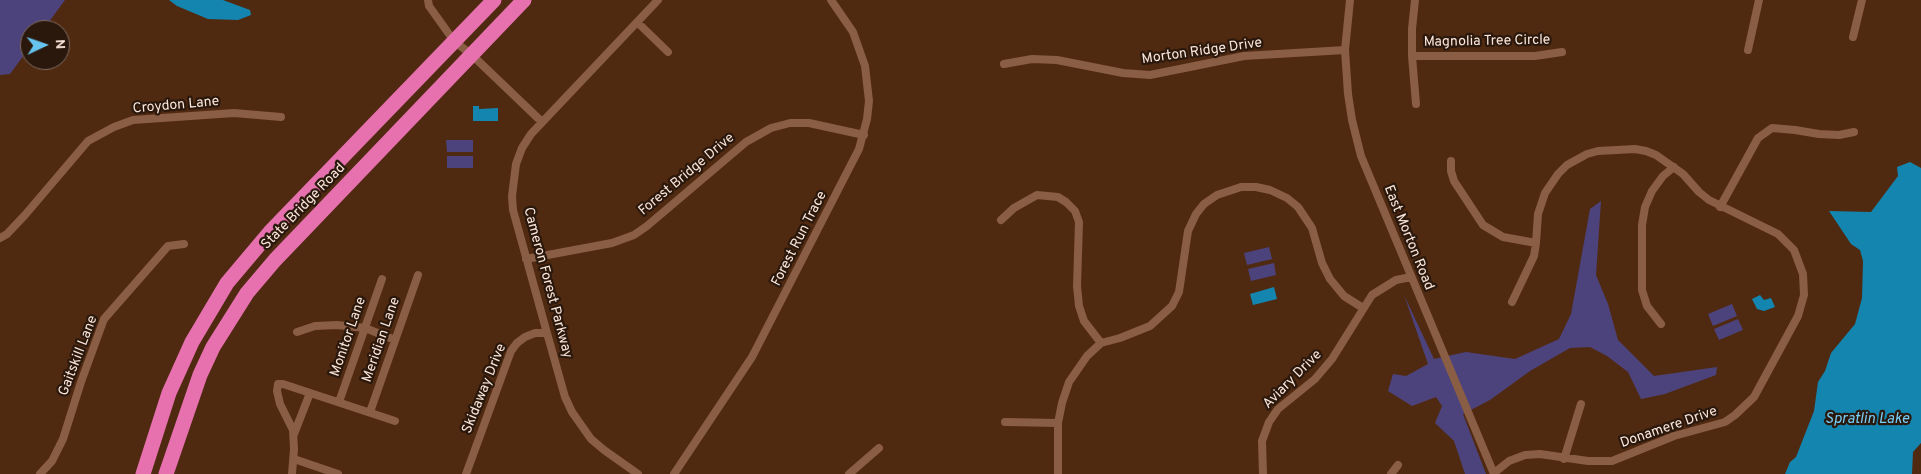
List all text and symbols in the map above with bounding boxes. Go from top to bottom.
north arrow [20,20,70,70]
street label: Magnolia Tree Circle [1424,32,1550,52]
street label: Morton Ridge Drive [1141,35,1263,69]
text: N [51,39,68,50]
street label: Croydon Lane [132,94,220,118]
street label: Forest Bridge Drive [636,130,738,220]
street label: State Bridge Road [259,160,349,254]
street label: East Morton Road [1379,183,1437,293]
street label: Forest Run Trace [769,189,831,289]
street label: Cameron Forest Parkway [519,206,575,360]
street label: Monitor Lane [328,295,370,379]
street label: Meridian Lane [360,295,404,385]
street label: Gaitskill Lane [56,313,102,399]
street label: Skidaway Drive [459,342,511,436]
street label: Aviary Drive [1260,347,1326,413]
street label: Donamere Drive [1618,404,1720,452]
water label: Spratlin Lake [1825,411,1909,429]

